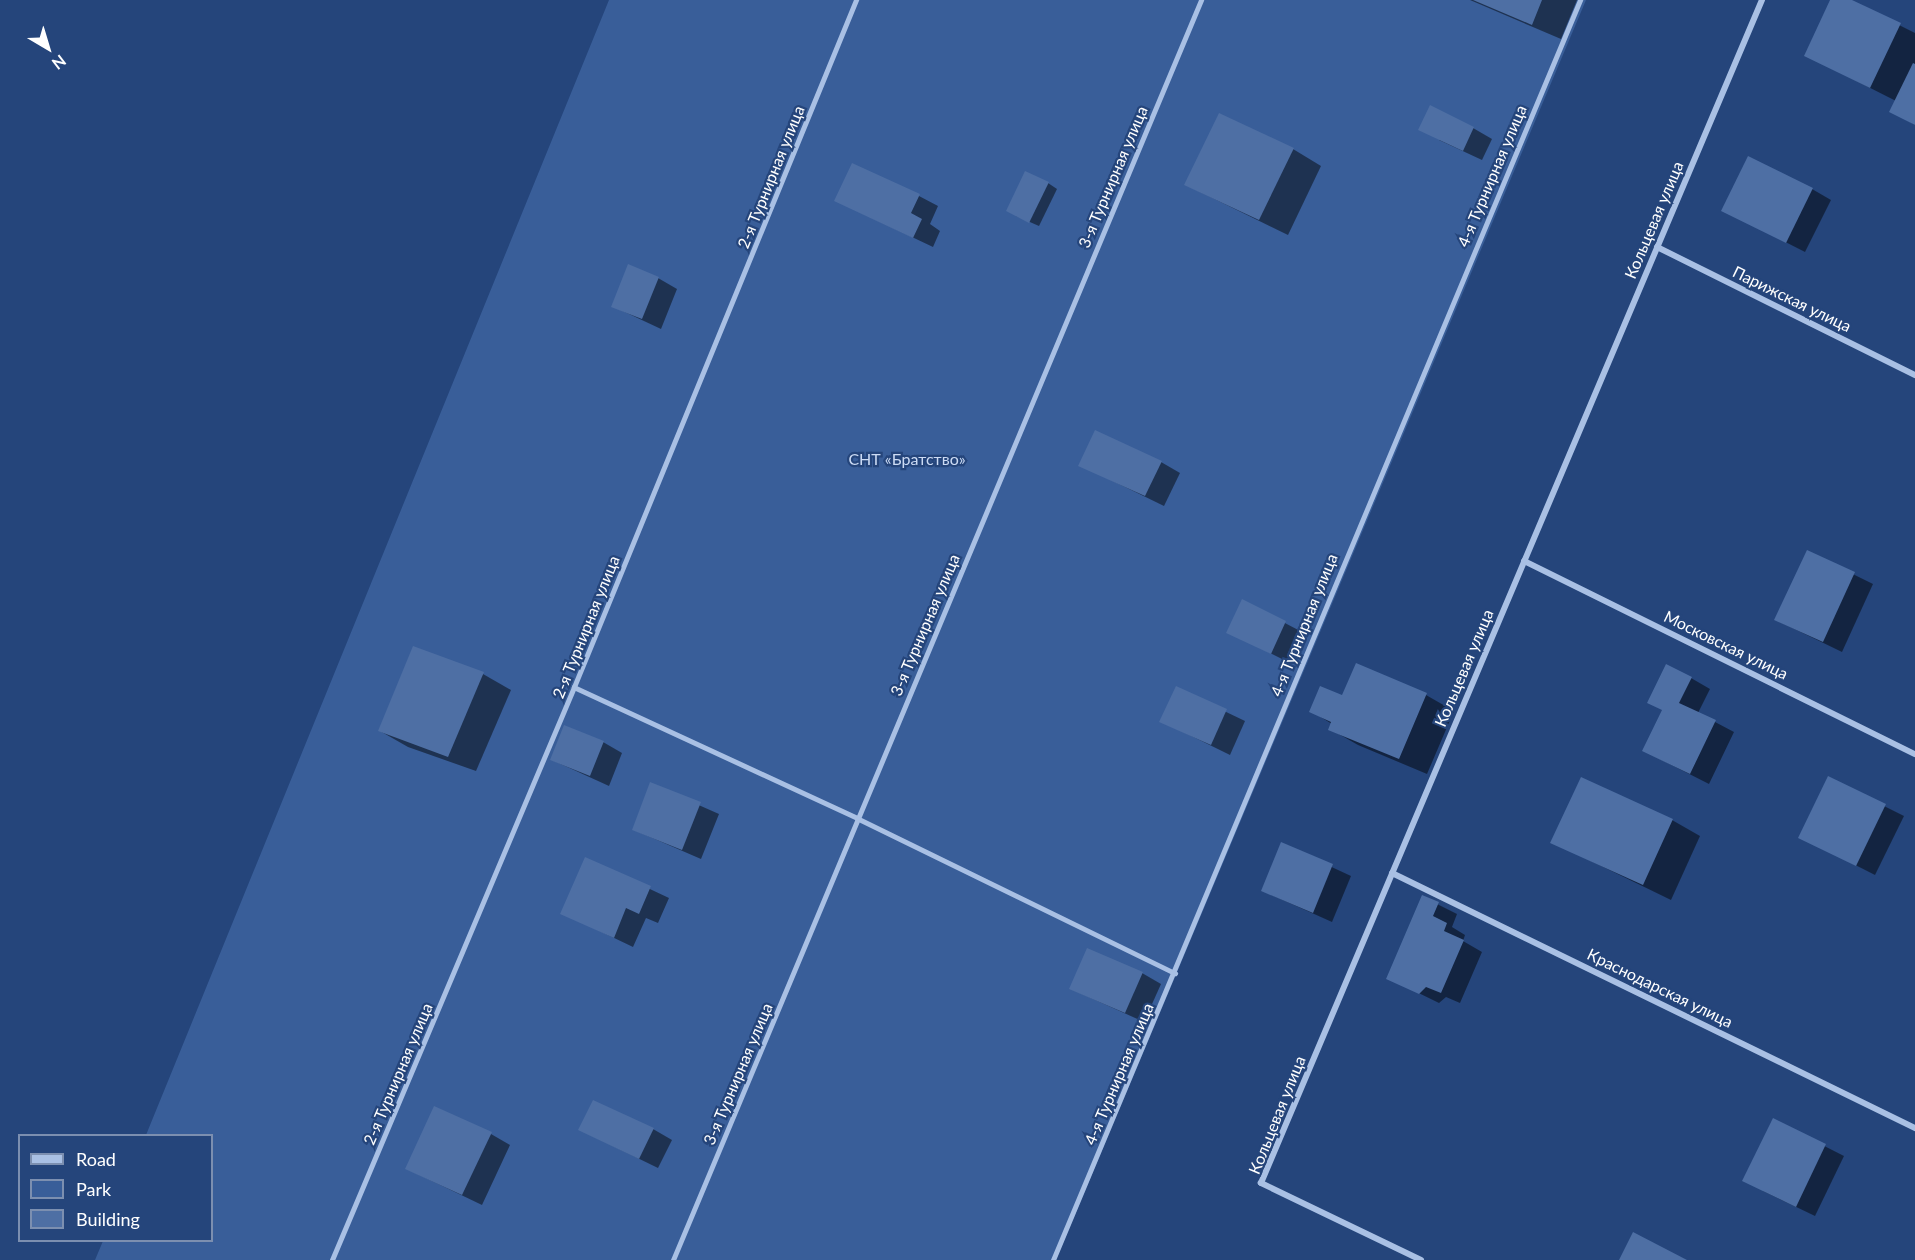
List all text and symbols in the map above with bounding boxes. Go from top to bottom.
north arrow [18,18,78,78]
text: N [49,51,70,74]
street label: 4-я Турнирная улица [1453,102,1531,250]
street label: 2-я Турнирная улица [734,103,808,251]
street label: 3-я Турнирная улица [1074,103,1152,251]
street label: Кольцевая улица [1621,158,1687,282]
street label: Парижская улица [1730,262,1854,336]
park label: СНТ «Братство» [848,449,966,469]
street label: 3-я Турнирная улица [886,551,964,699]
street label: 4-я Турнирная улица [1267,551,1341,699]
street label: 2-я Турнирная улица [549,553,623,701]
street label: Кольцевая улица [1431,606,1497,730]
street label: Московская улица [1661,607,1791,683]
street label: Краснодарская улица [1584,944,1736,1032]
street label: 2-я Турнирная улица [359,1000,437,1148]
street label: 3-я Турнирная улица [699,1000,777,1148]
street label: 4-я Турнирная улица [1080,1000,1158,1148]
street label: Кольцевая улица [1245,1053,1309,1177]
legend [18,1134,213,1242]
text: Road [76,1148,116,1170]
text: Park [76,1178,111,1200]
text: Building [76,1208,140,1230]

